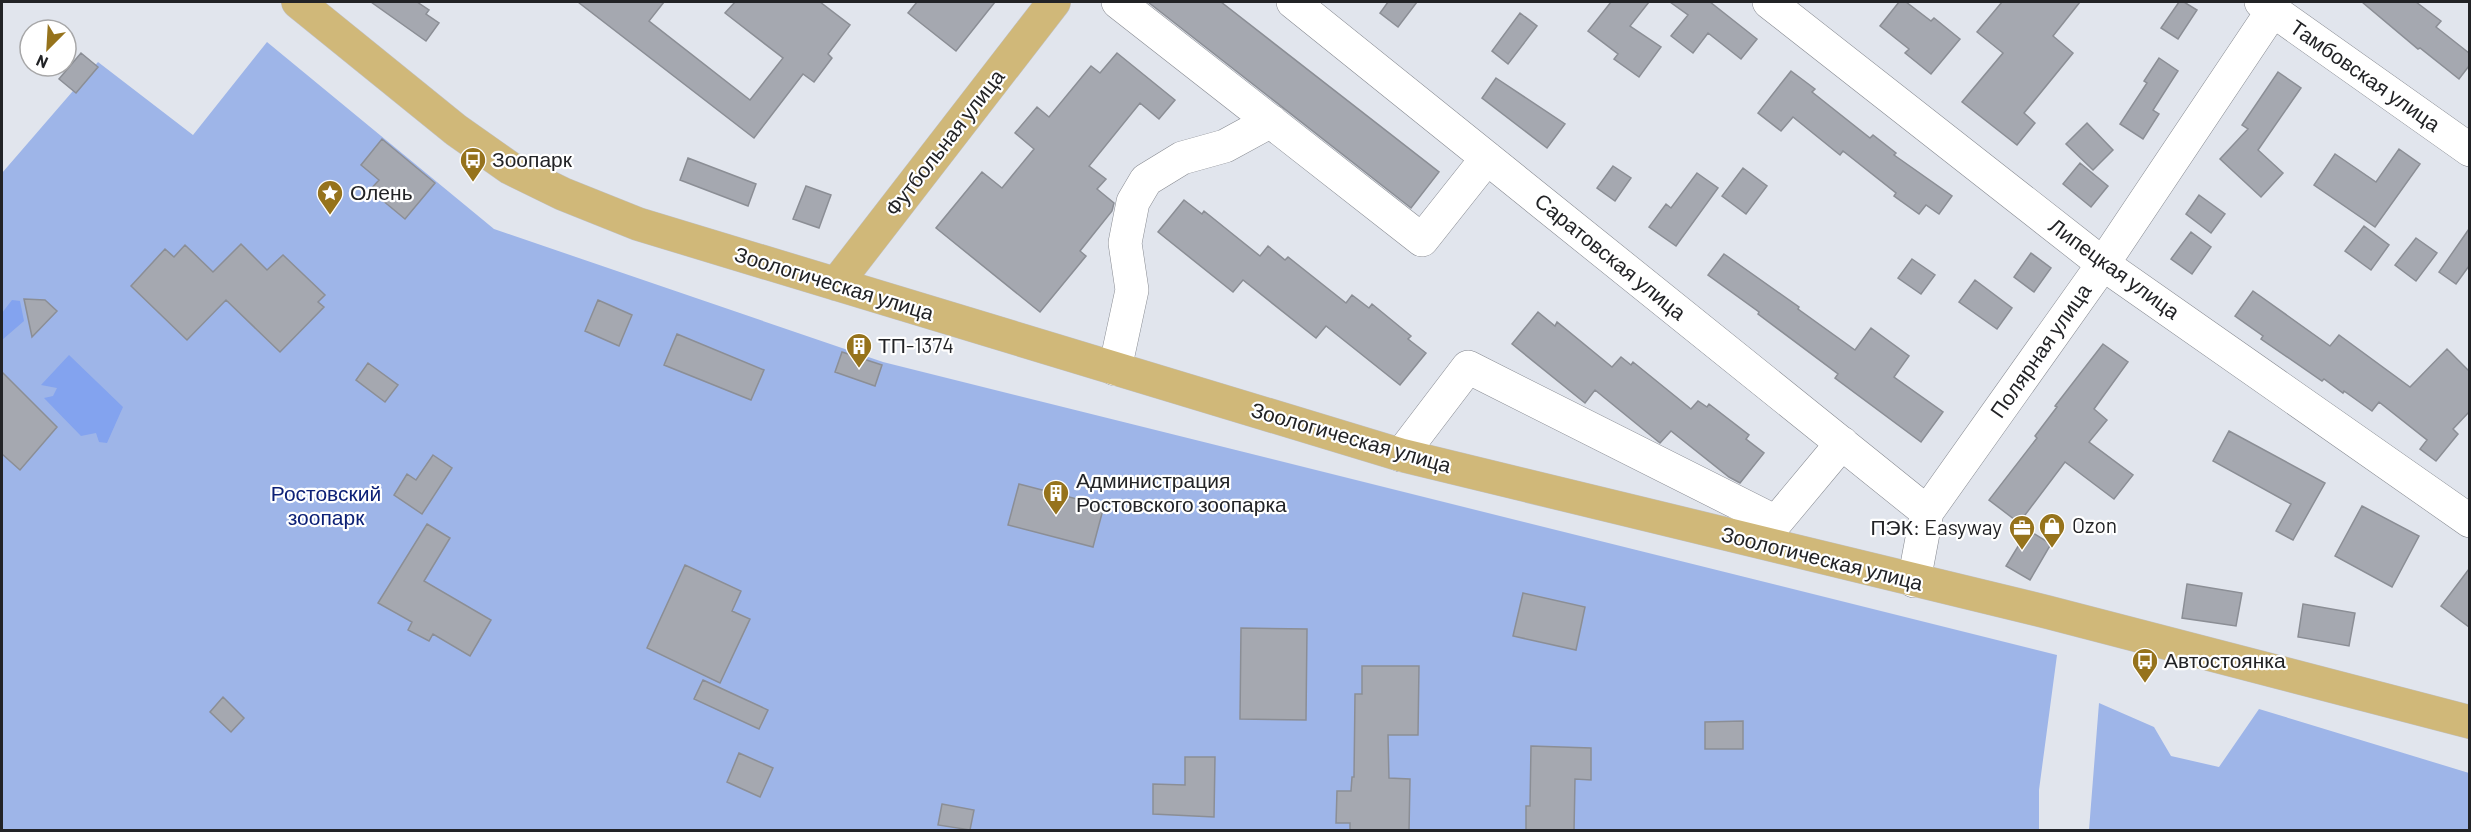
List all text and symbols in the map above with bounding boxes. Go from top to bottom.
street label: Тамбовская улица [2286,14,2446,136]
north arrow [18,18,78,78]
text: N [33,51,50,73]
street label: Футбольная улица [879,64,1009,220]
bus stop icon: Зоопарк [458,145,488,183]
place label: Зоопарк [492,146,573,171]
place icon: Олень [315,178,345,216]
place label: Олень [350,179,413,204]
street label: Саратовская улица [1530,187,1692,325]
street label: Липецкая улица [2045,212,2185,324]
street label: Зоологическая улица [732,240,937,325]
street label: Полярная улица [1984,278,2096,422]
building icon: ТП-1374 [844,331,874,369]
place label: ТП-1374 [878,332,954,357]
street label: Зоологическая улица [1249,396,1455,477]
place label: Администрация Ростовского зоопарка [1076,467,1287,516]
building icon: Администрация Ростовского зоопарка [1041,478,1071,516]
park label: Ростовский зоопарк [271,480,381,529]
shop icon: Ozon [2037,511,2067,549]
place label: Ozon [2072,512,2117,537]
office icon: ПЭК: Easyway [2007,513,2037,551]
place label: ПЭК: Easyway [1870,514,2002,539]
street label: Зоологическая улица [1719,520,1926,595]
bus stop icon: Автостоянка [2130,646,2160,684]
place label: Автостоянка [2164,647,2286,672]

